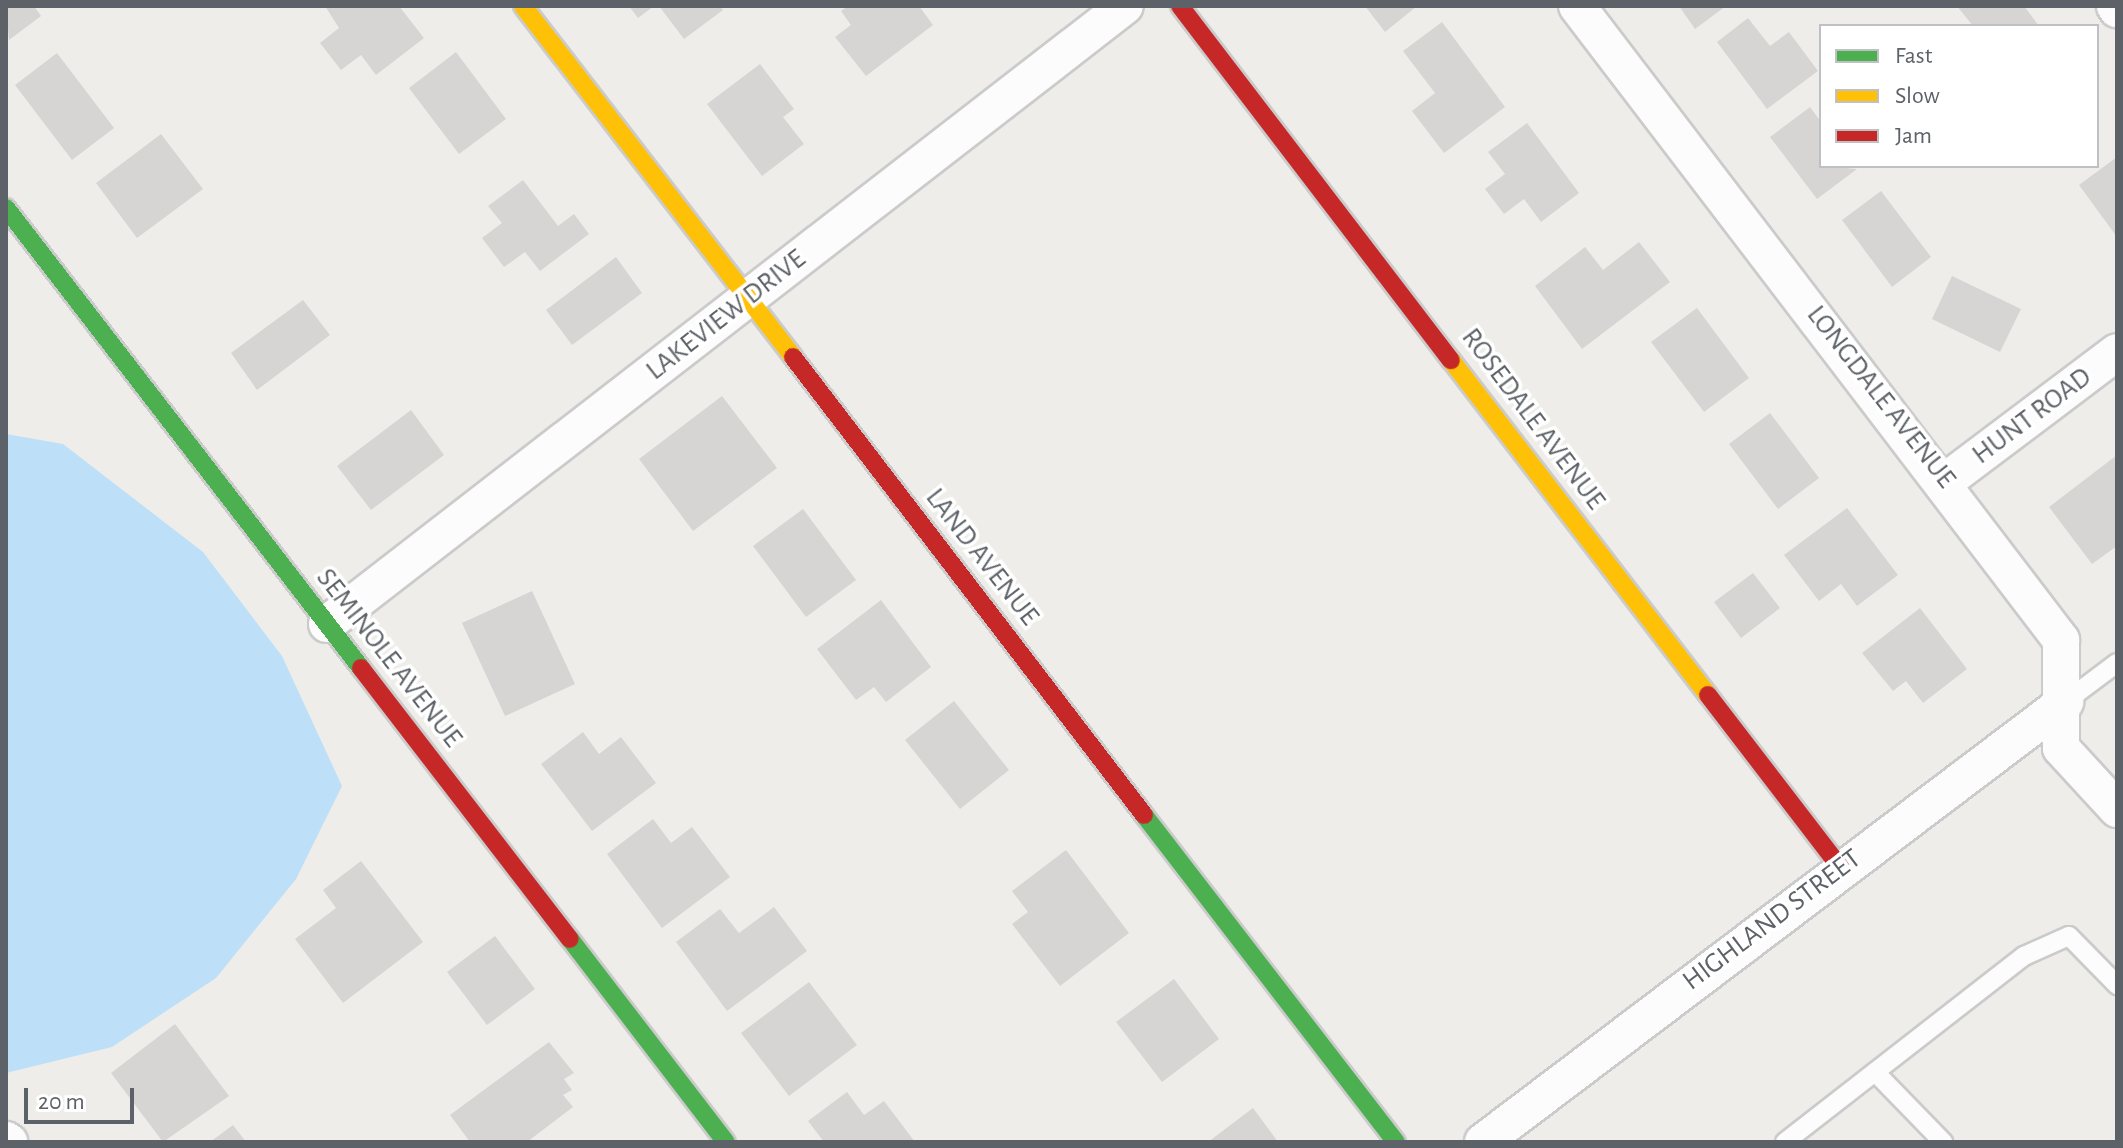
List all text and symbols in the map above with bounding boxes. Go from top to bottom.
legend [1819,24,2099,168]
text: Fast [1895,44,1932,68]
text: Slow [1895,84,1940,108]
text: Jam [1895,124,1932,148]
street label: LAKEVIEW DRIVE [640,242,812,388]
street label: LONGDALE AVENUE [1799,299,1963,495]
street label: ROSEDALE AVENUE [1454,322,1612,516]
street label: HUNT ROAD [1966,360,2098,472]
street label: LAND AVENUE [918,482,1046,632]
street label: SEMINOLE AVENUE [309,562,469,754]
street label: HIGHLAND STREET [1676,842,1868,998]
scale bar [28,1072,138,1122]
text: 20 m [38,1090,85,1114]

